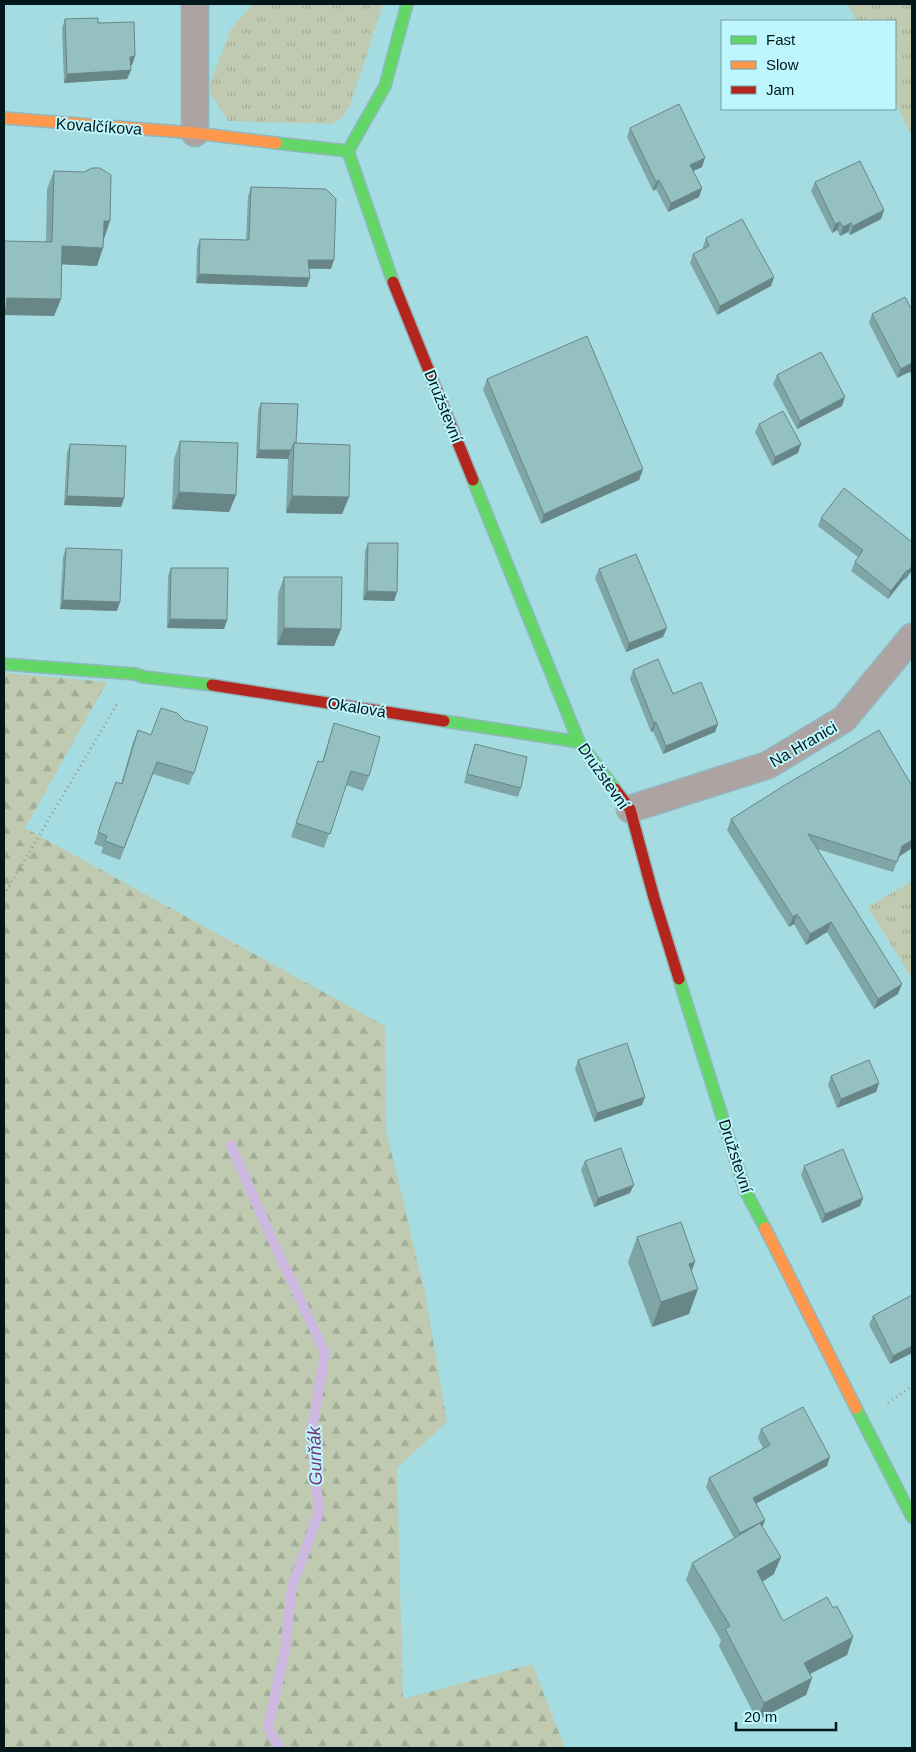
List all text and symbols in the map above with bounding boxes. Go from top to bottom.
legend [721,20,896,110]
text: Fast [766,31,796,48]
text: Slow [766,56,799,73]
text: Jam [766,81,794,98]
street label: Kovalčíkova [55,115,143,138]
street label: Družstevní [421,368,466,445]
street label: Okalová [327,695,387,720]
street label: Na Hranici [767,718,840,770]
street label: Družstevní [575,740,633,813]
street label: Družstevní [716,1117,756,1196]
water label: Gurňák [304,1425,326,1486]
scale bar [736,1700,836,1732]
text: 20 m [744,1708,777,1725]

